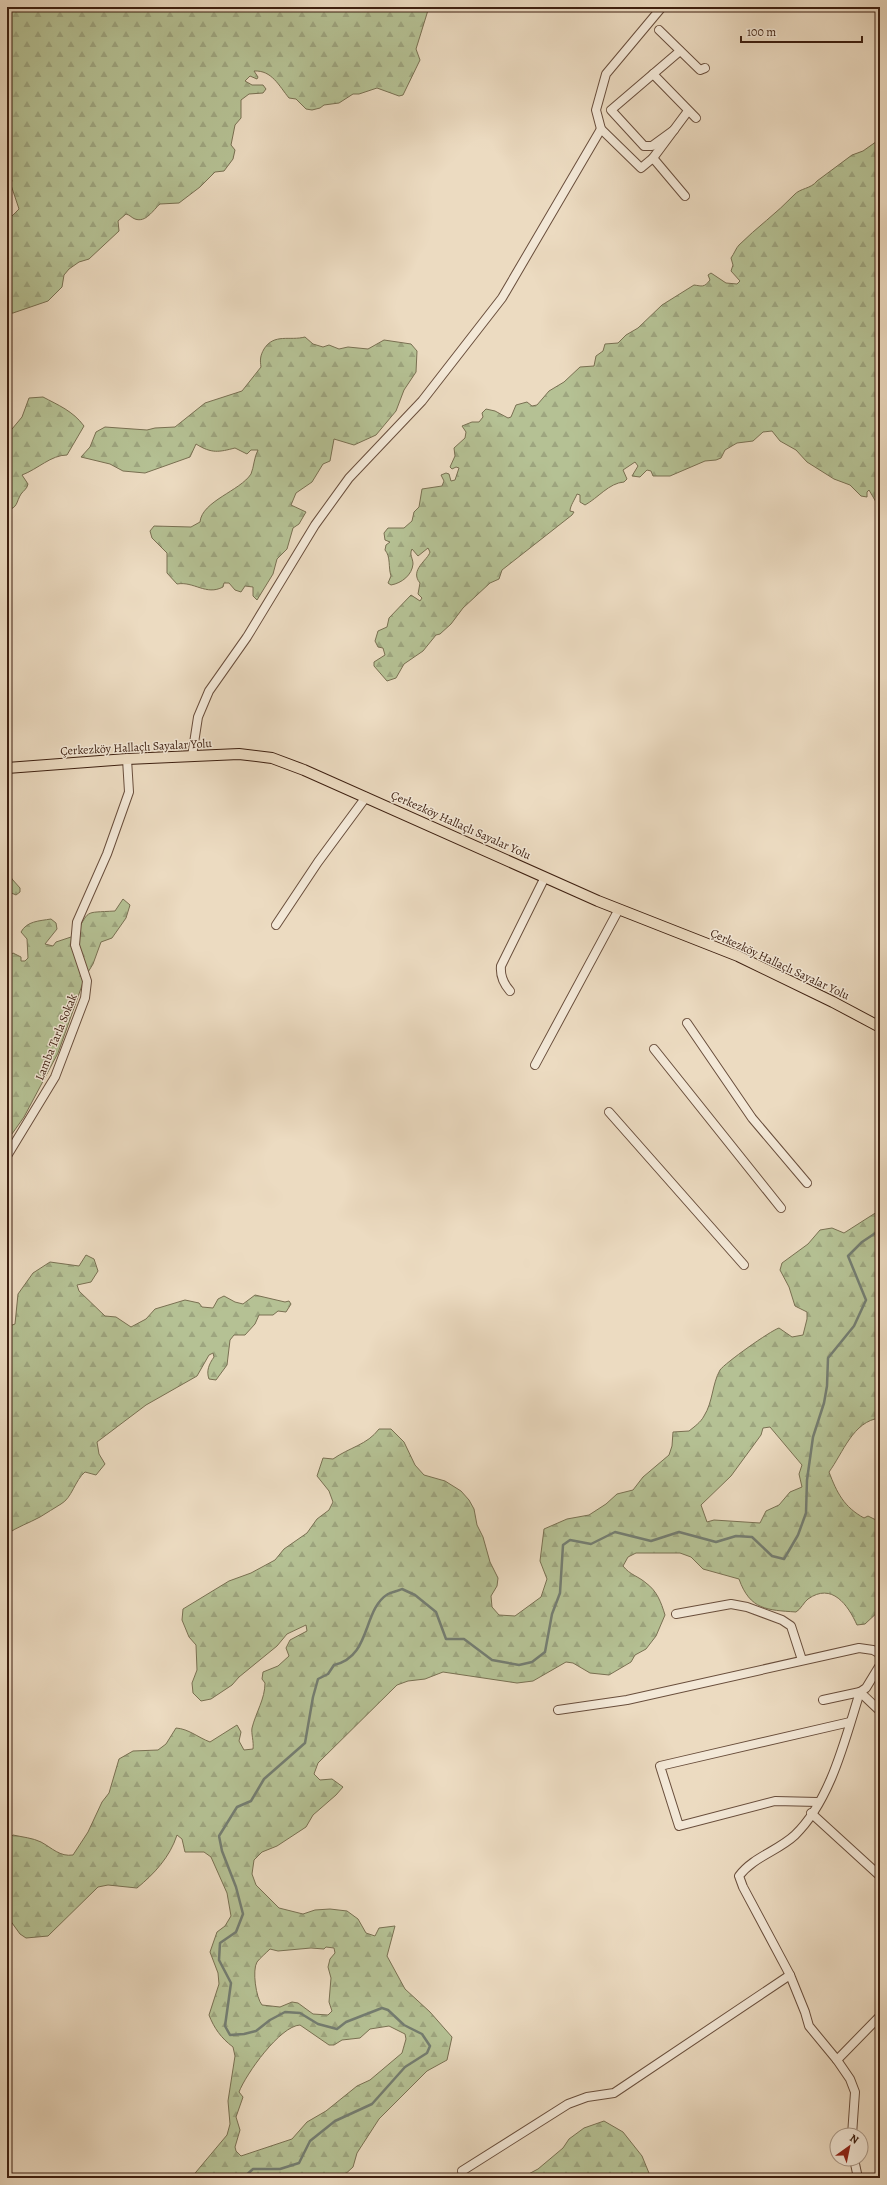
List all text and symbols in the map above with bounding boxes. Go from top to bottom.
scale bar [741,18,862,44]
text: 100 m [747,24,776,40]
street label: Çerkezköy Hallaçlı Sayalar Yolu [60,735,213,759]
street label: Çerkezköy Hallaçlı Sayalar Yolu [388,787,534,863]
street label: Çerkezköy Hallaçlı Sayalar Yolu [708,925,853,1004]
street label: Lamba Tarla Sokak [31,991,81,1083]
north arrow [829,2127,869,2167]
text: N [847,2131,862,2148]

